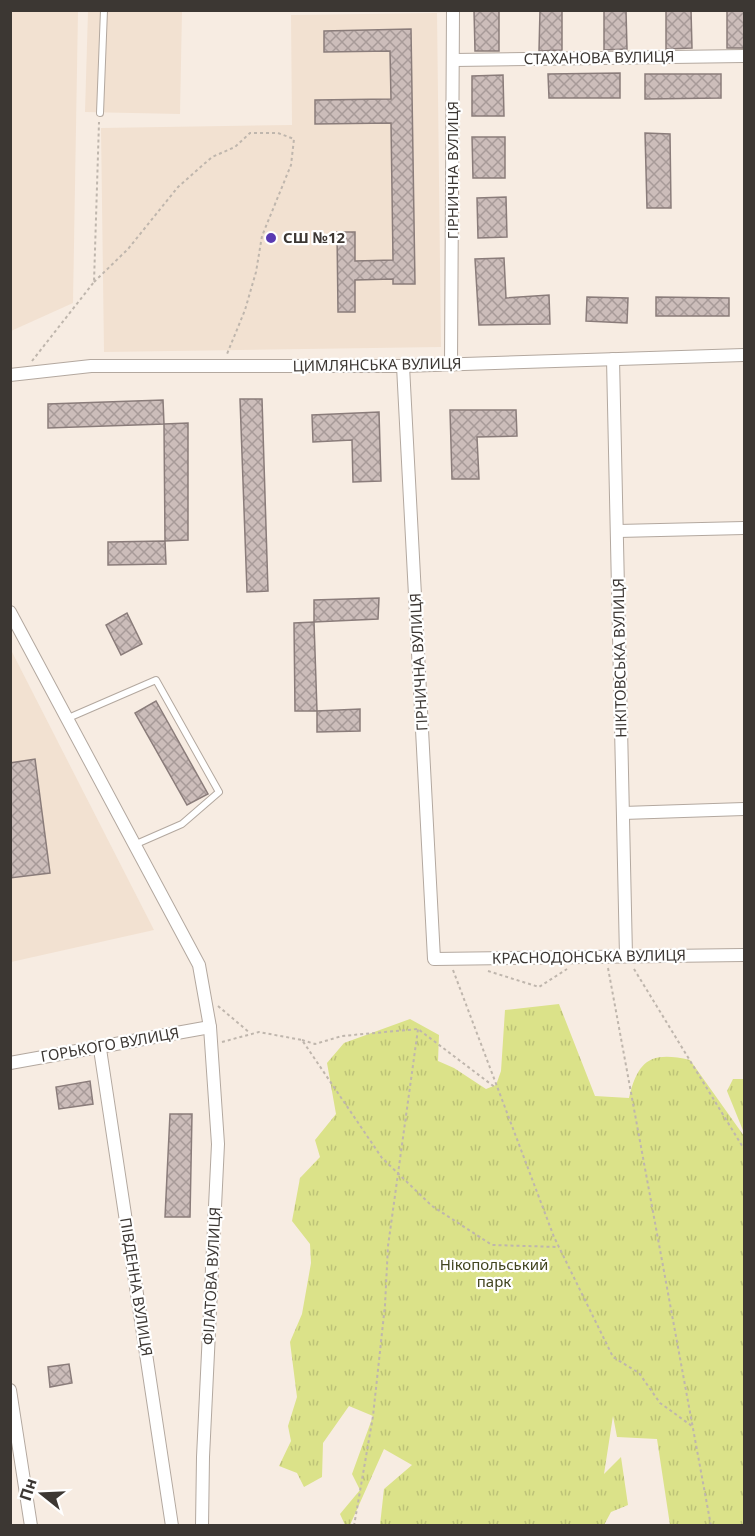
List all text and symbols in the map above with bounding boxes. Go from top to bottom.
street label: СТАХАНОВА ВУЛИЦЯ [523,46,675,68]
street label: ГІРНИЧНА ВУЛИЦЯ [442,101,462,239]
place label: СШ №12 [283,227,346,247]
marker: СШ №12 [264,231,278,245]
street label: ЦИМЛЯНСЬКА ВУЛИЦЯ [292,353,462,375]
street label: НІКІТОВСЬКА ВУЛИЦЯ [608,578,630,738]
street label: ГІРНИЧНА ВУЛИЦЯ [404,592,432,732]
street label: КРАСНОДОНСЬКА ВУЛИЦЯ [492,944,686,968]
street label: ГОРЬКОГО ВУЛИЦЯ [39,1022,181,1066]
street label: ФІЛАТОВА ВУЛИЦЯ [197,1206,225,1346]
street label: ПІВДЕННА ВУЛИЦЯ [116,1216,158,1358]
park label: Нікопольський парк [440,1254,548,1291]
north arrow [12,1464,72,1524]
text: Пн [14,1475,42,1504]

